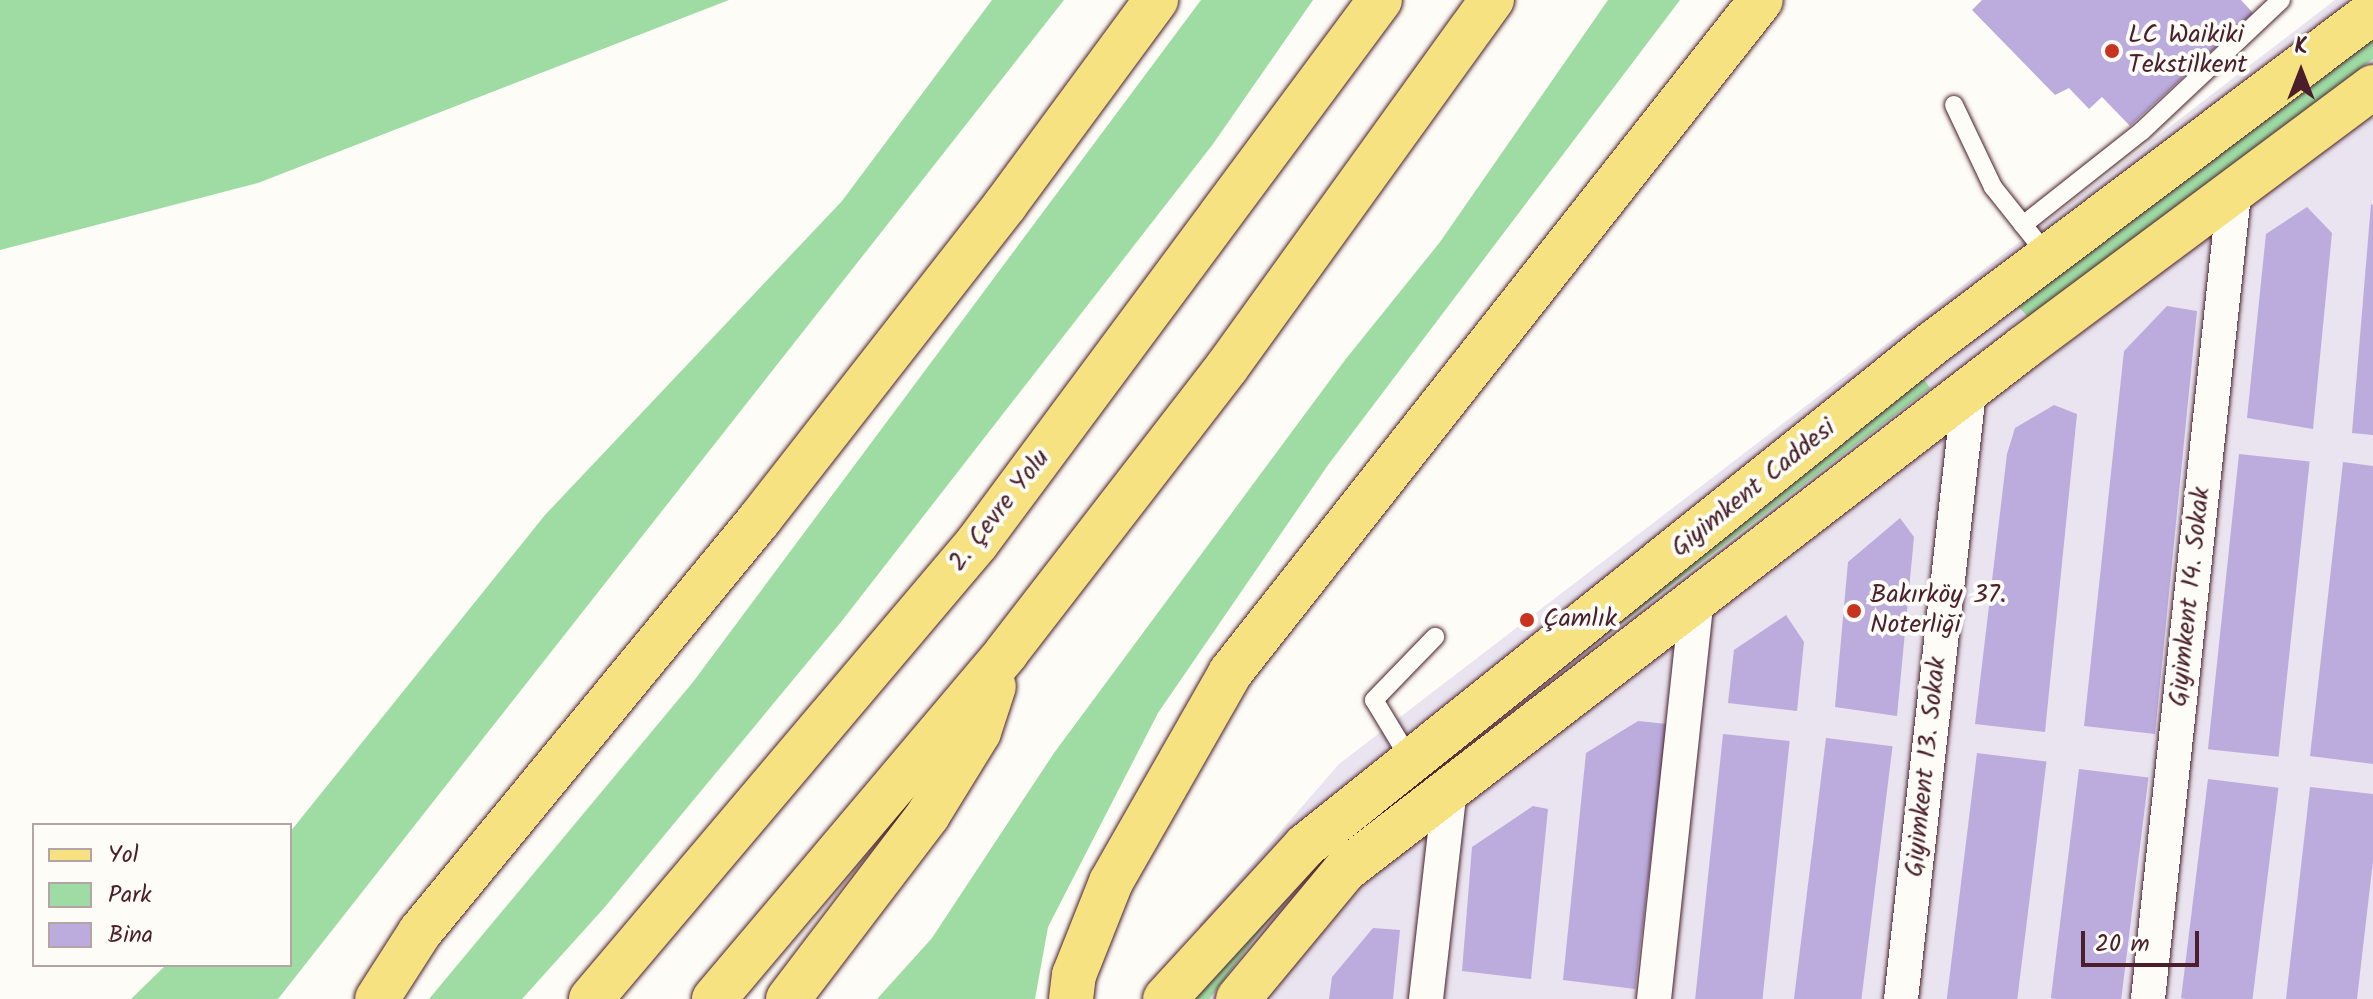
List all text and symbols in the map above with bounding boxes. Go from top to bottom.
place label: LC Waikiki Tekstilkent [2128,20,2247,82]
text: K [2294,30,2308,65]
north arrow [2261,32,2341,112]
marker: LC Waikiki Tekstilkent [2103,42,2121,60]
street label: Giyimkent Caddesi [1666,413,1842,565]
street label: 2. Çevre Yolu [943,444,1057,578]
street label: Giyimkent 14. Sokak [2164,486,2218,708]
place label: Bakırköy 37. Noterliği [1870,580,2006,642]
marker: Bakırköy 37. Noterliği [1845,602,1863,620]
place label: Çamlık [1543,604,1617,636]
marker: Çamlık [1518,611,1536,629]
street label: Giyimkent 13. Sokak [1900,655,1954,879]
legend [32,823,292,967]
text: Yol [108,836,139,875]
text: Park [108,876,152,915]
scale bar [2085,915,2203,965]
text: Bina [108,916,153,955]
text: 20 m [2095,925,2150,964]

